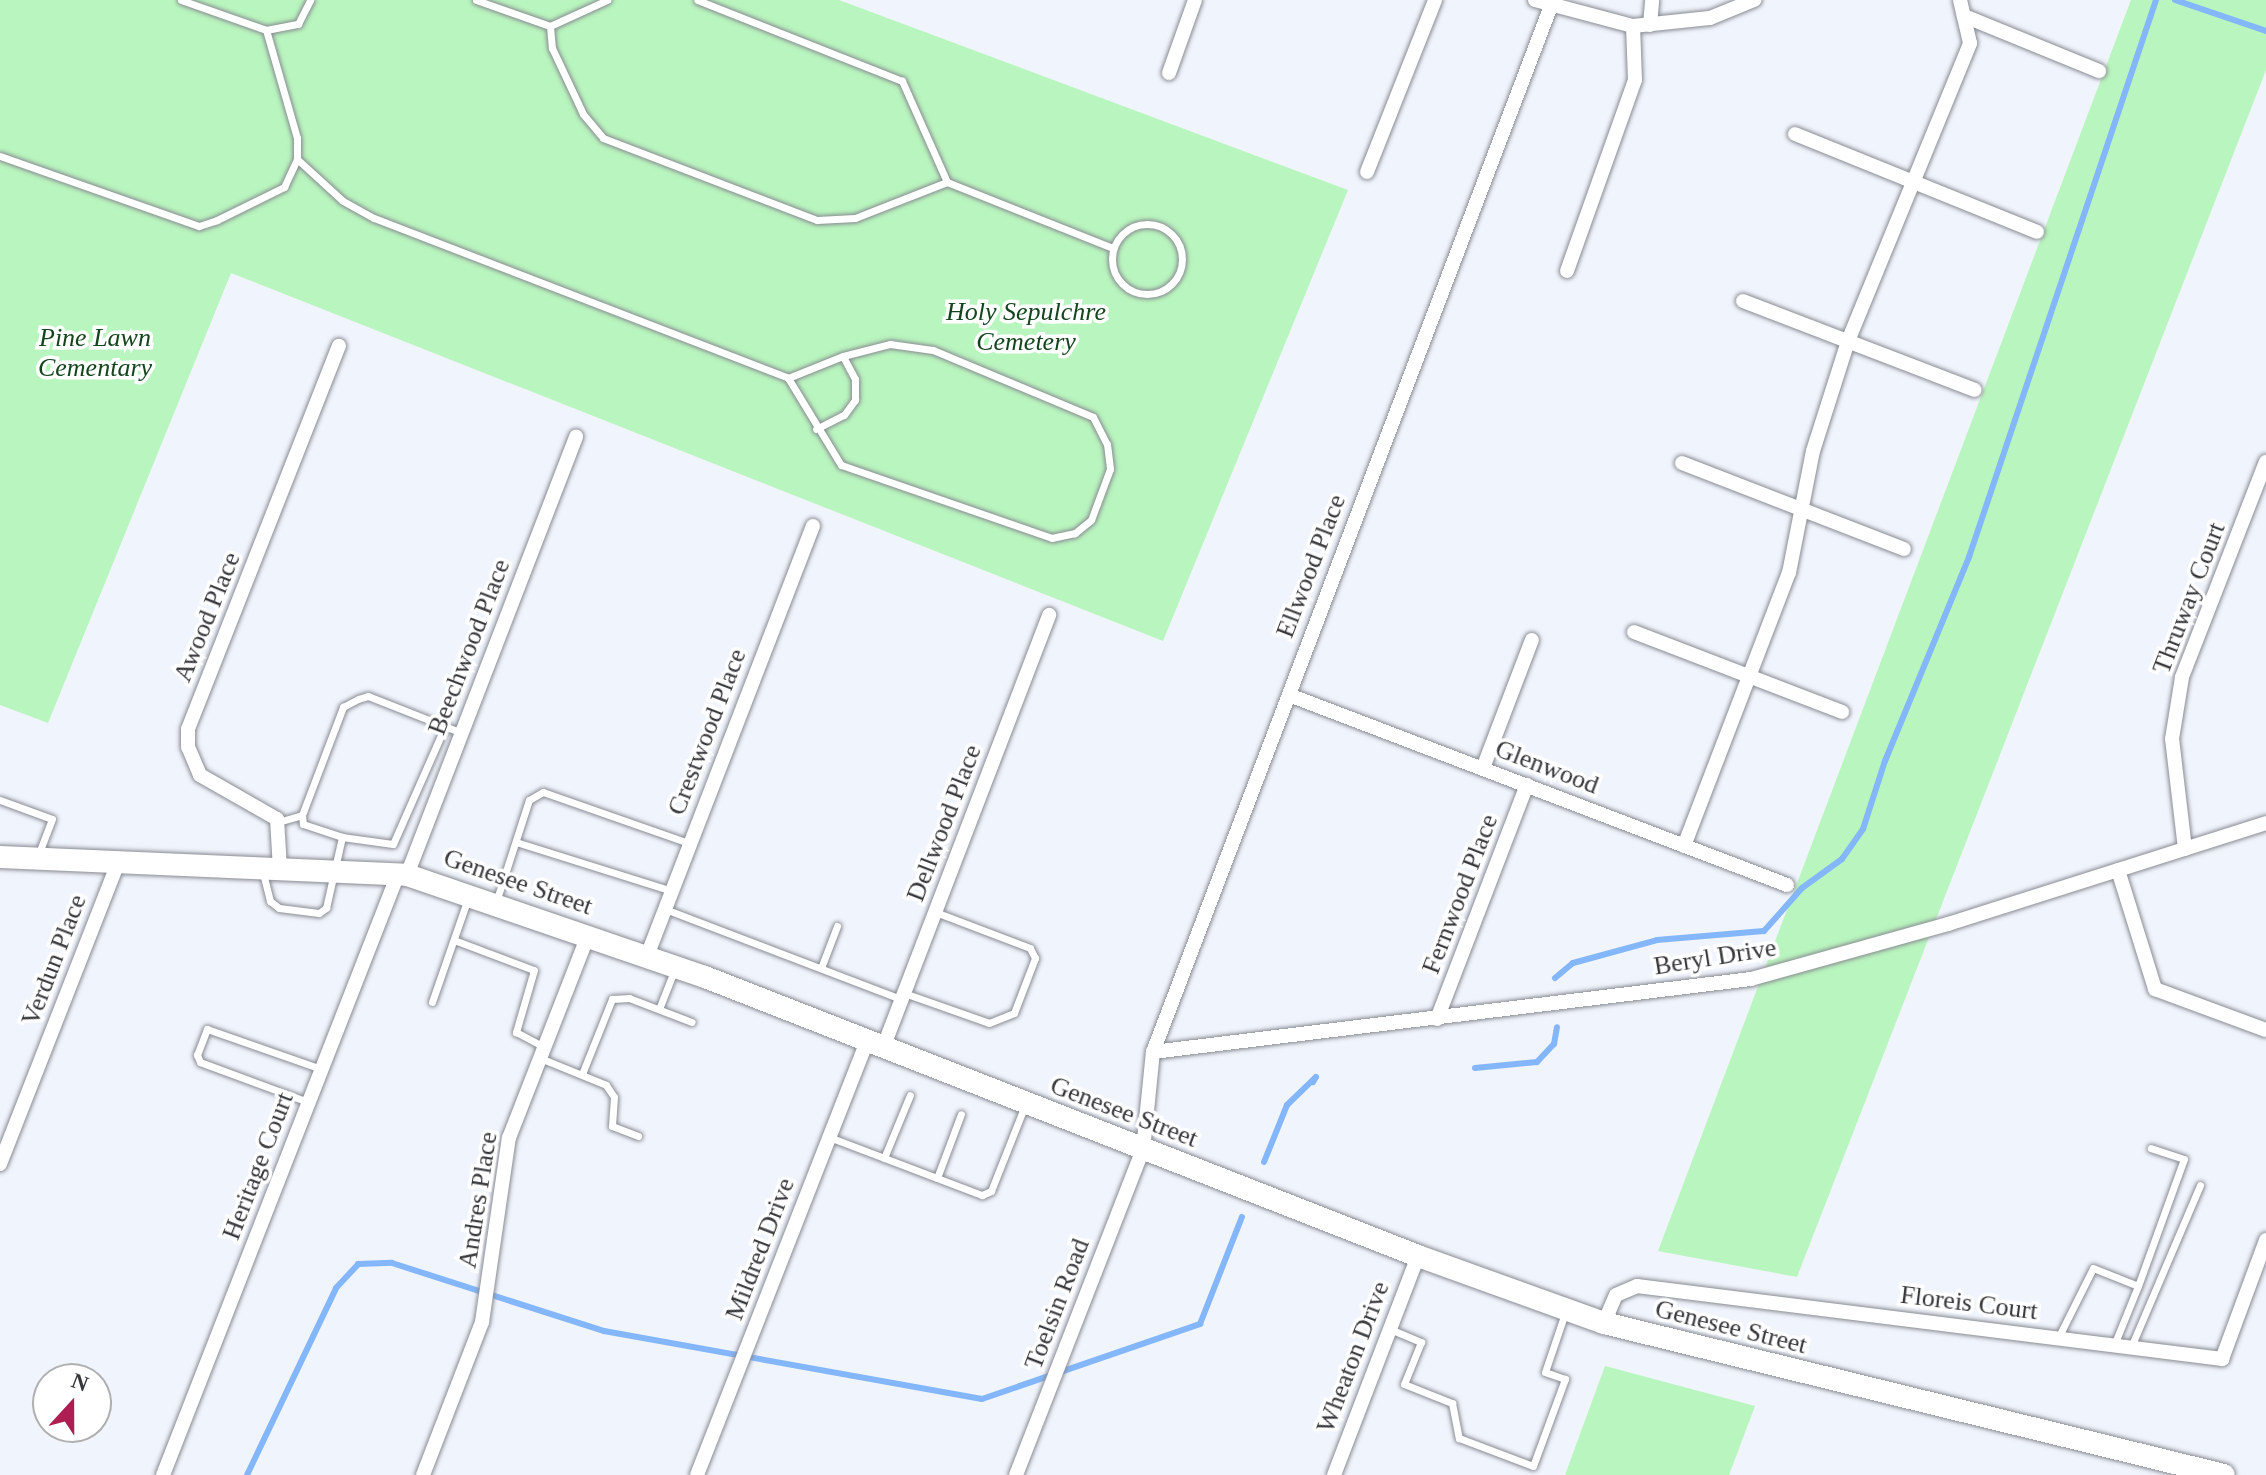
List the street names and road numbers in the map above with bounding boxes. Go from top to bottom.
street label: Ellwood Place [1269,490,1353,642]
street label: Thruway Court [2146,518,2232,678]
street label: Awood Place [167,548,247,686]
street label: Beechwood Place [421,555,517,739]
street label: Crestwood Place [661,645,753,819]
street label: Glenwood [1491,733,1603,801]
street label: Dellwood Place [900,740,988,906]
street label: Fernwood Place [1415,810,1505,978]
street label: Genesee Street [440,842,596,922]
street label: Verdun Place [15,890,93,1030]
street label: Beryl Drive [1652,932,1778,982]
street label: Genesee Street [1046,1070,1202,1154]
street label: Heritage Court [216,1088,300,1244]
street label: Andres Place [452,1129,504,1271]
street label: Mildred Drive [719,1174,801,1324]
street label: Toelsin Road [1018,1234,1096,1374]
street label: Wheaton Drive [1310,1277,1396,1437]
street label: Floreis Court [1899,1279,2039,1327]
street label: Genesee Street [1652,1293,1810,1361]

